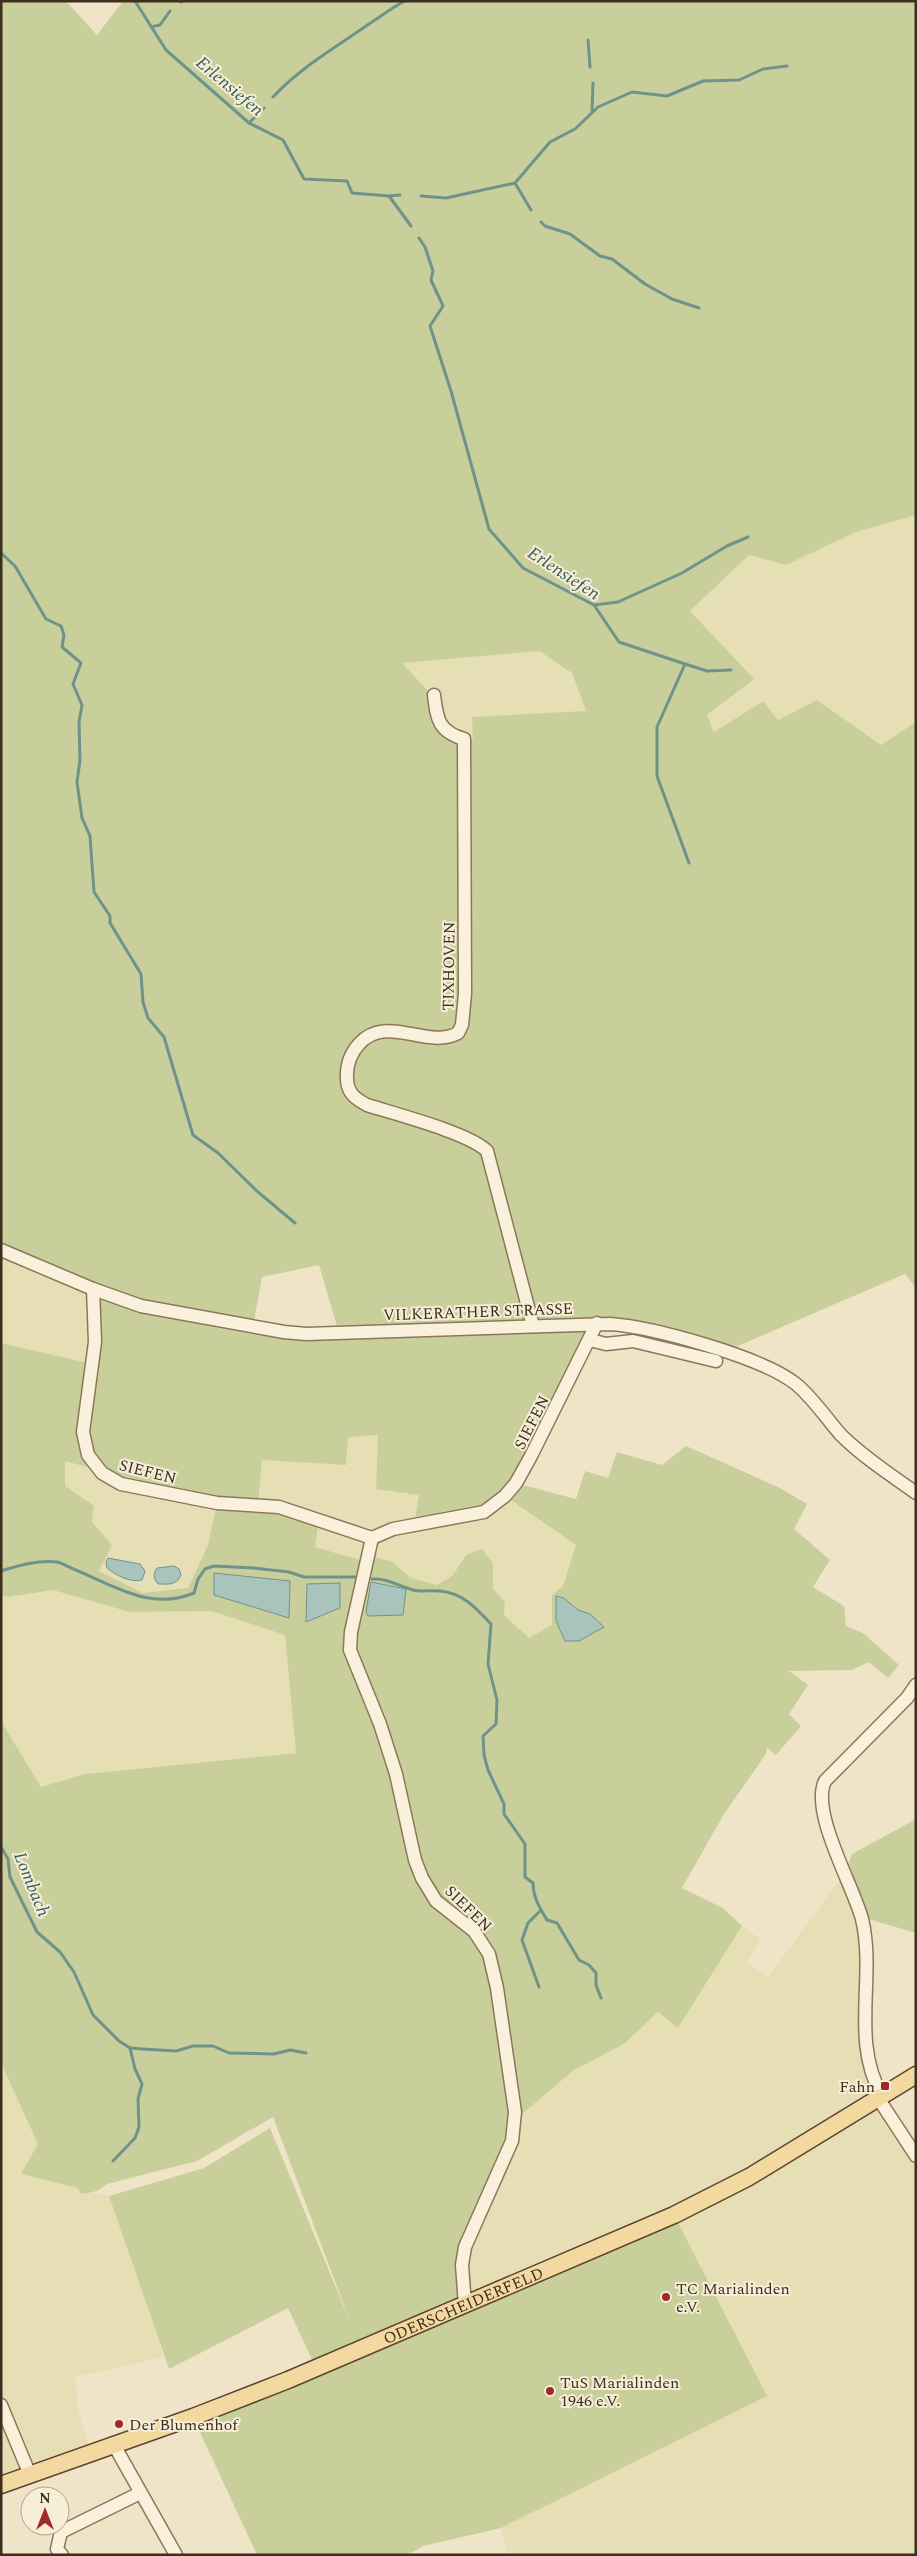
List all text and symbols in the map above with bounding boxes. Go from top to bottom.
water label: Erlensiefen [190,50,270,123]
water label: Erlensiefen [522,540,606,607]
street label: TIXHOVEN [436,921,462,1011]
street label: VILKERATHER STRASSE [383,1297,573,1327]
street label: SIEFEN [508,1391,556,1454]
street label: SIEFEN [117,1453,179,1491]
water label: Lombach [6,1848,57,1921]
street label: SIEFEN [439,1880,498,1938]
place label: Fahn [839,2075,875,2099]
marker: Fahn [879,2080,891,2092]
street label: ODERSCHEIDERFELD [380,2261,547,2351]
place label: TC Marialinden e.V. [676,2277,790,2319]
marker: TC Marialinden e.V. [660,2291,672,2303]
place label: TuS Marialinden 1946 e.V. [560,2371,679,2413]
marker: TuS Marialinden 1946 e.V. [544,2385,556,2397]
place label: Der Blumenhof [129,2413,239,2437]
marker: Der Blumenhof [113,2418,125,2430]
north arrow [20,2486,70,2536]
text: N [39,2488,51,2509]

